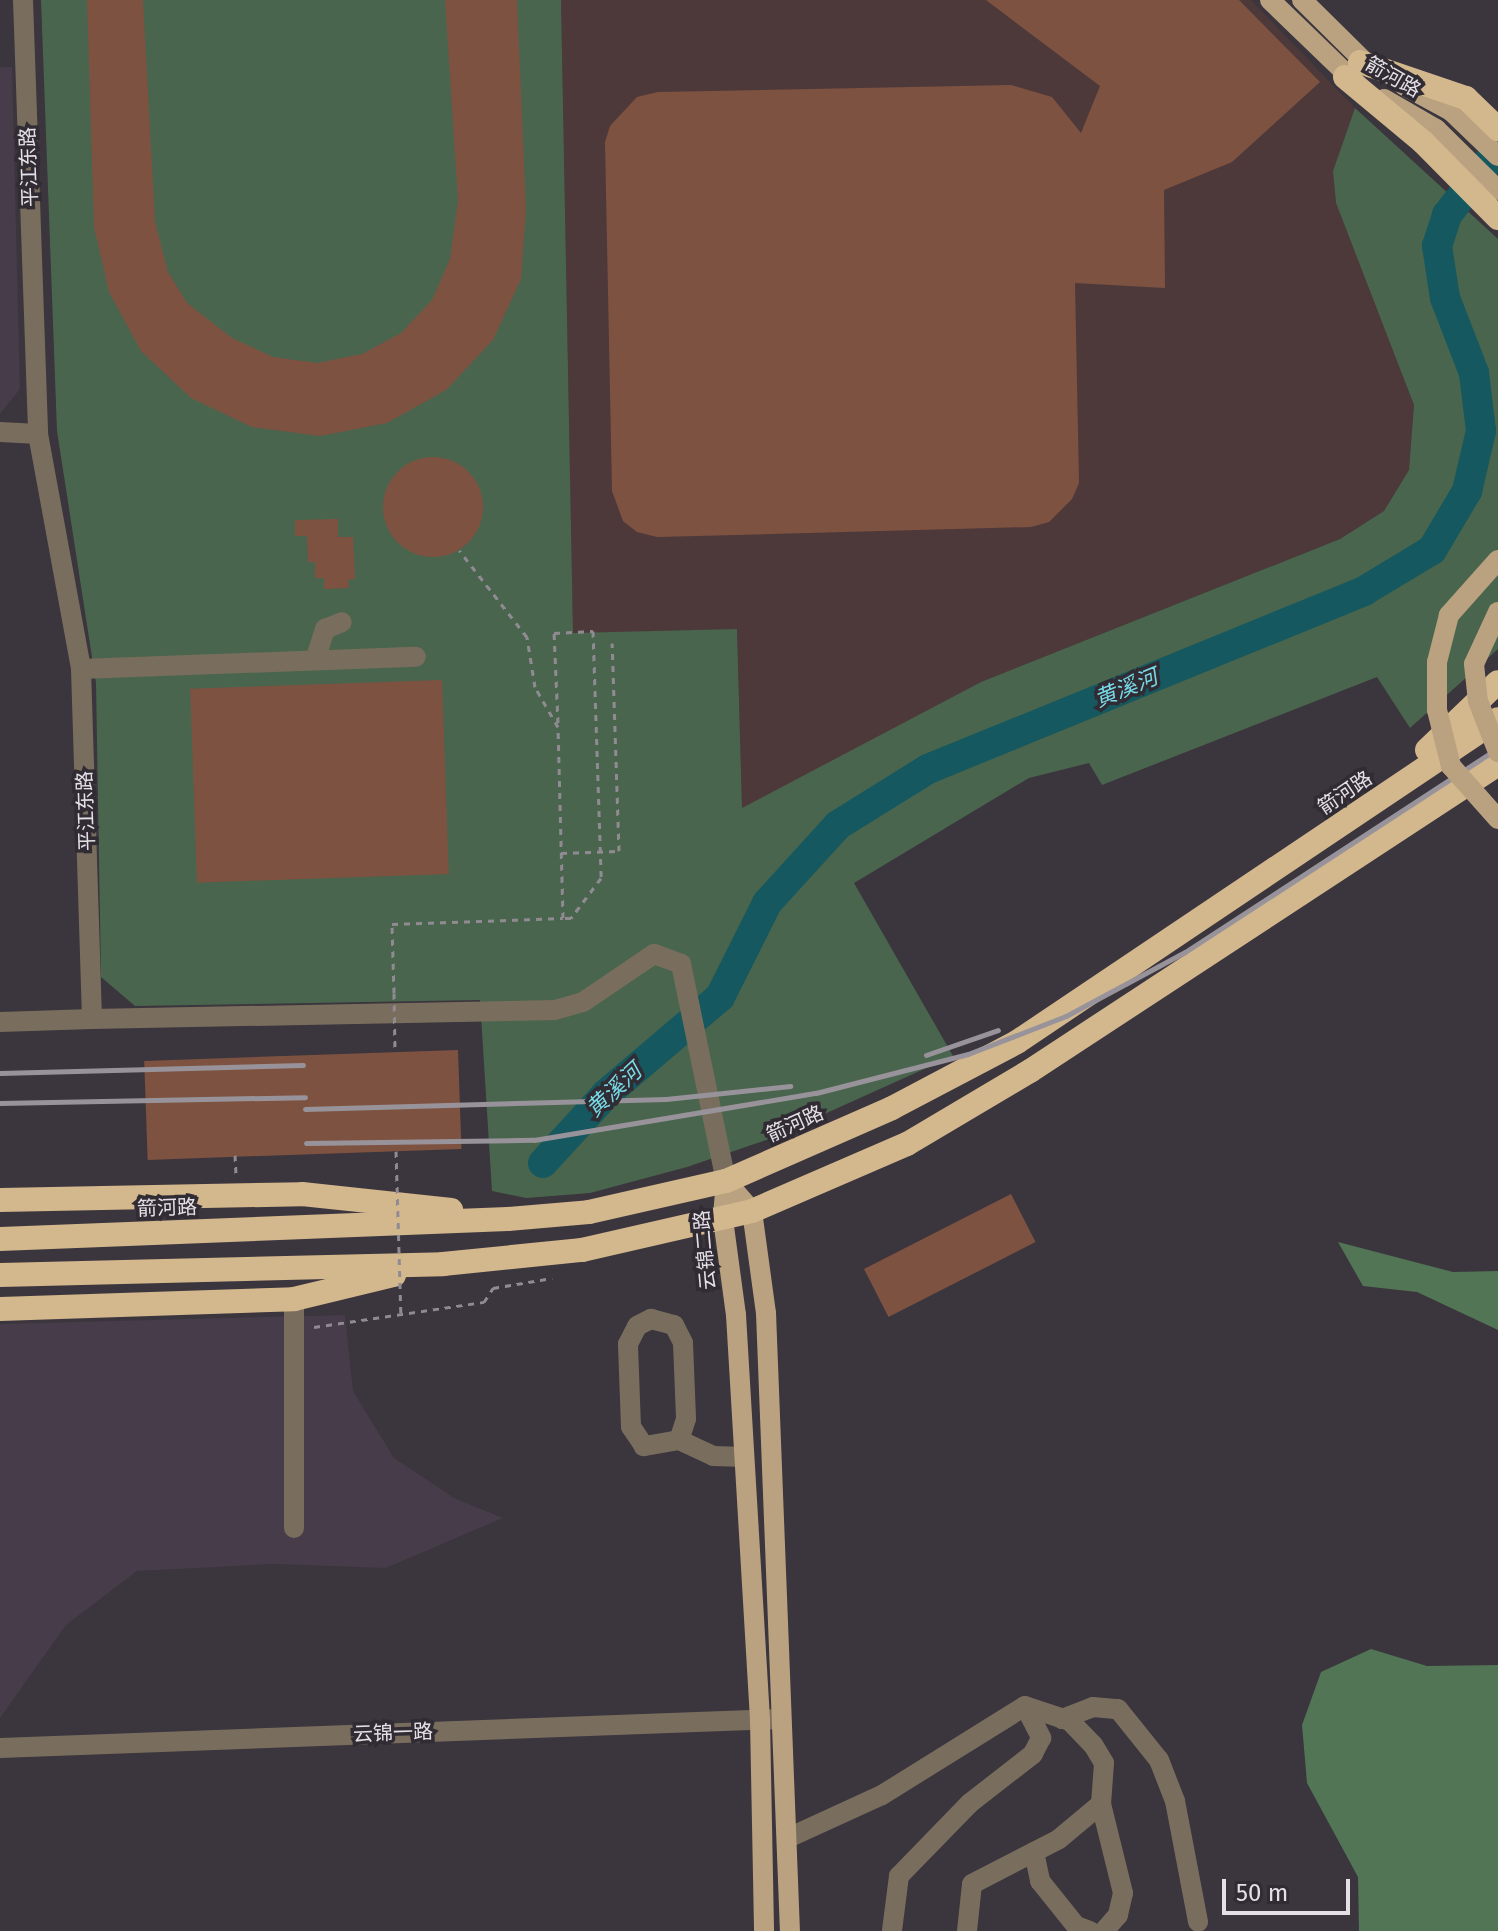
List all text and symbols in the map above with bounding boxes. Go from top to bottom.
street label: 箭河路 [1361,52,1425,102]
street label: 平江东路 [16,127,42,207]
water label: 黄溪河 [1090,663,1162,713]
street label: 箭河路 [1313,766,1377,820]
street label: 平江东路 [73,771,99,851]
water label: 黄溪河 [581,1058,647,1122]
street label: 箭河路 [763,1101,827,1147]
street label: 箭河路 [137,1195,197,1221]
street label: 云锦二路 [690,1209,720,1291]
street label: 云锦一路 [353,1720,433,1746]
scale bar [1226,1863,1354,1913]
text: 50 m [1236,1879,1288,1907]

